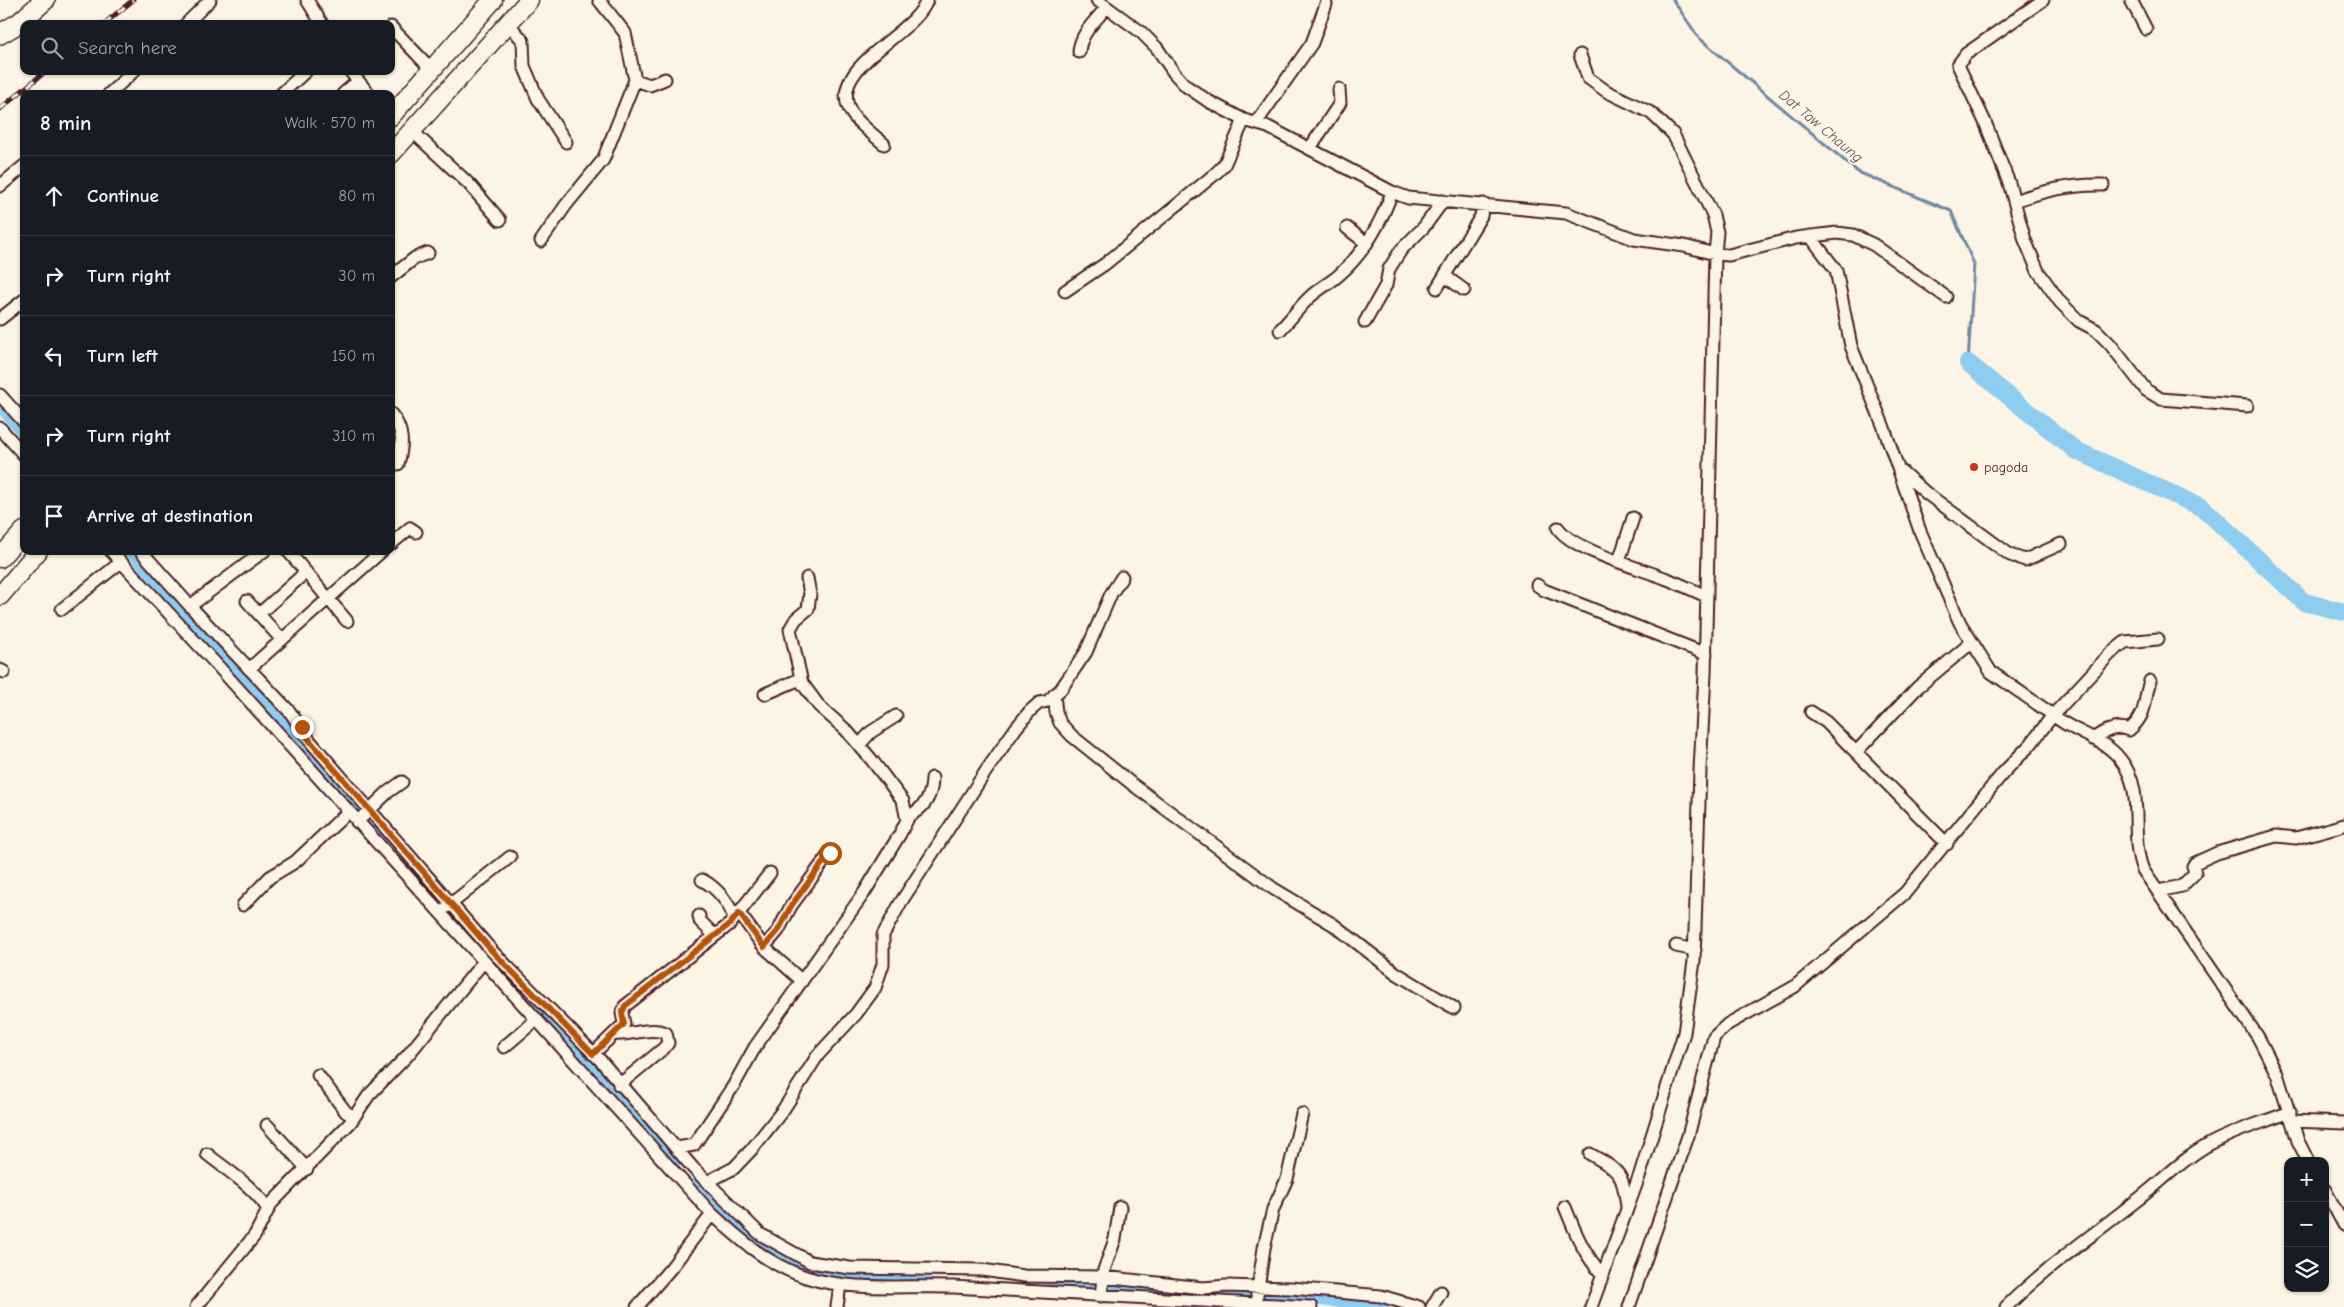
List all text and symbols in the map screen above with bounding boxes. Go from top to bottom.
search box [20,20,395,75]
icon: search [38,34,66,62]
text: Search here [78,37,177,59]
water label: Dat Taw Chaung [1775,86,1867,166]
text: 8 min [40,111,91,135]
text: Walk · 570 m [285,114,375,132]
icon: ahead [40,182,68,210]
text: Continue [87,185,159,207]
text: 80 m [338,187,375,205]
icon: right [40,262,68,290]
text: Turn right [87,265,171,287]
text: 30 m [339,267,375,285]
icon: left [40,342,68,370]
text: Turn left [87,345,158,367]
text: 150 m [332,347,375,365]
icon: right [40,422,68,450]
text: Turn right [87,425,171,447]
text: 310 m [332,427,375,445]
place label: pagoda [1984,459,2028,476]
marker: pagoda [1968,461,1980,473]
icon: arrive [40,502,68,530]
text: Arrive at destination [87,505,253,527]
route end [291,716,314,739]
route start [819,842,842,865]
map controls [2284,1157,2329,1292]
button: + [2284,1157,2329,1202]
button: − [2284,1202,2329,1247]
button: layers [2284,1247,2329,1292]

